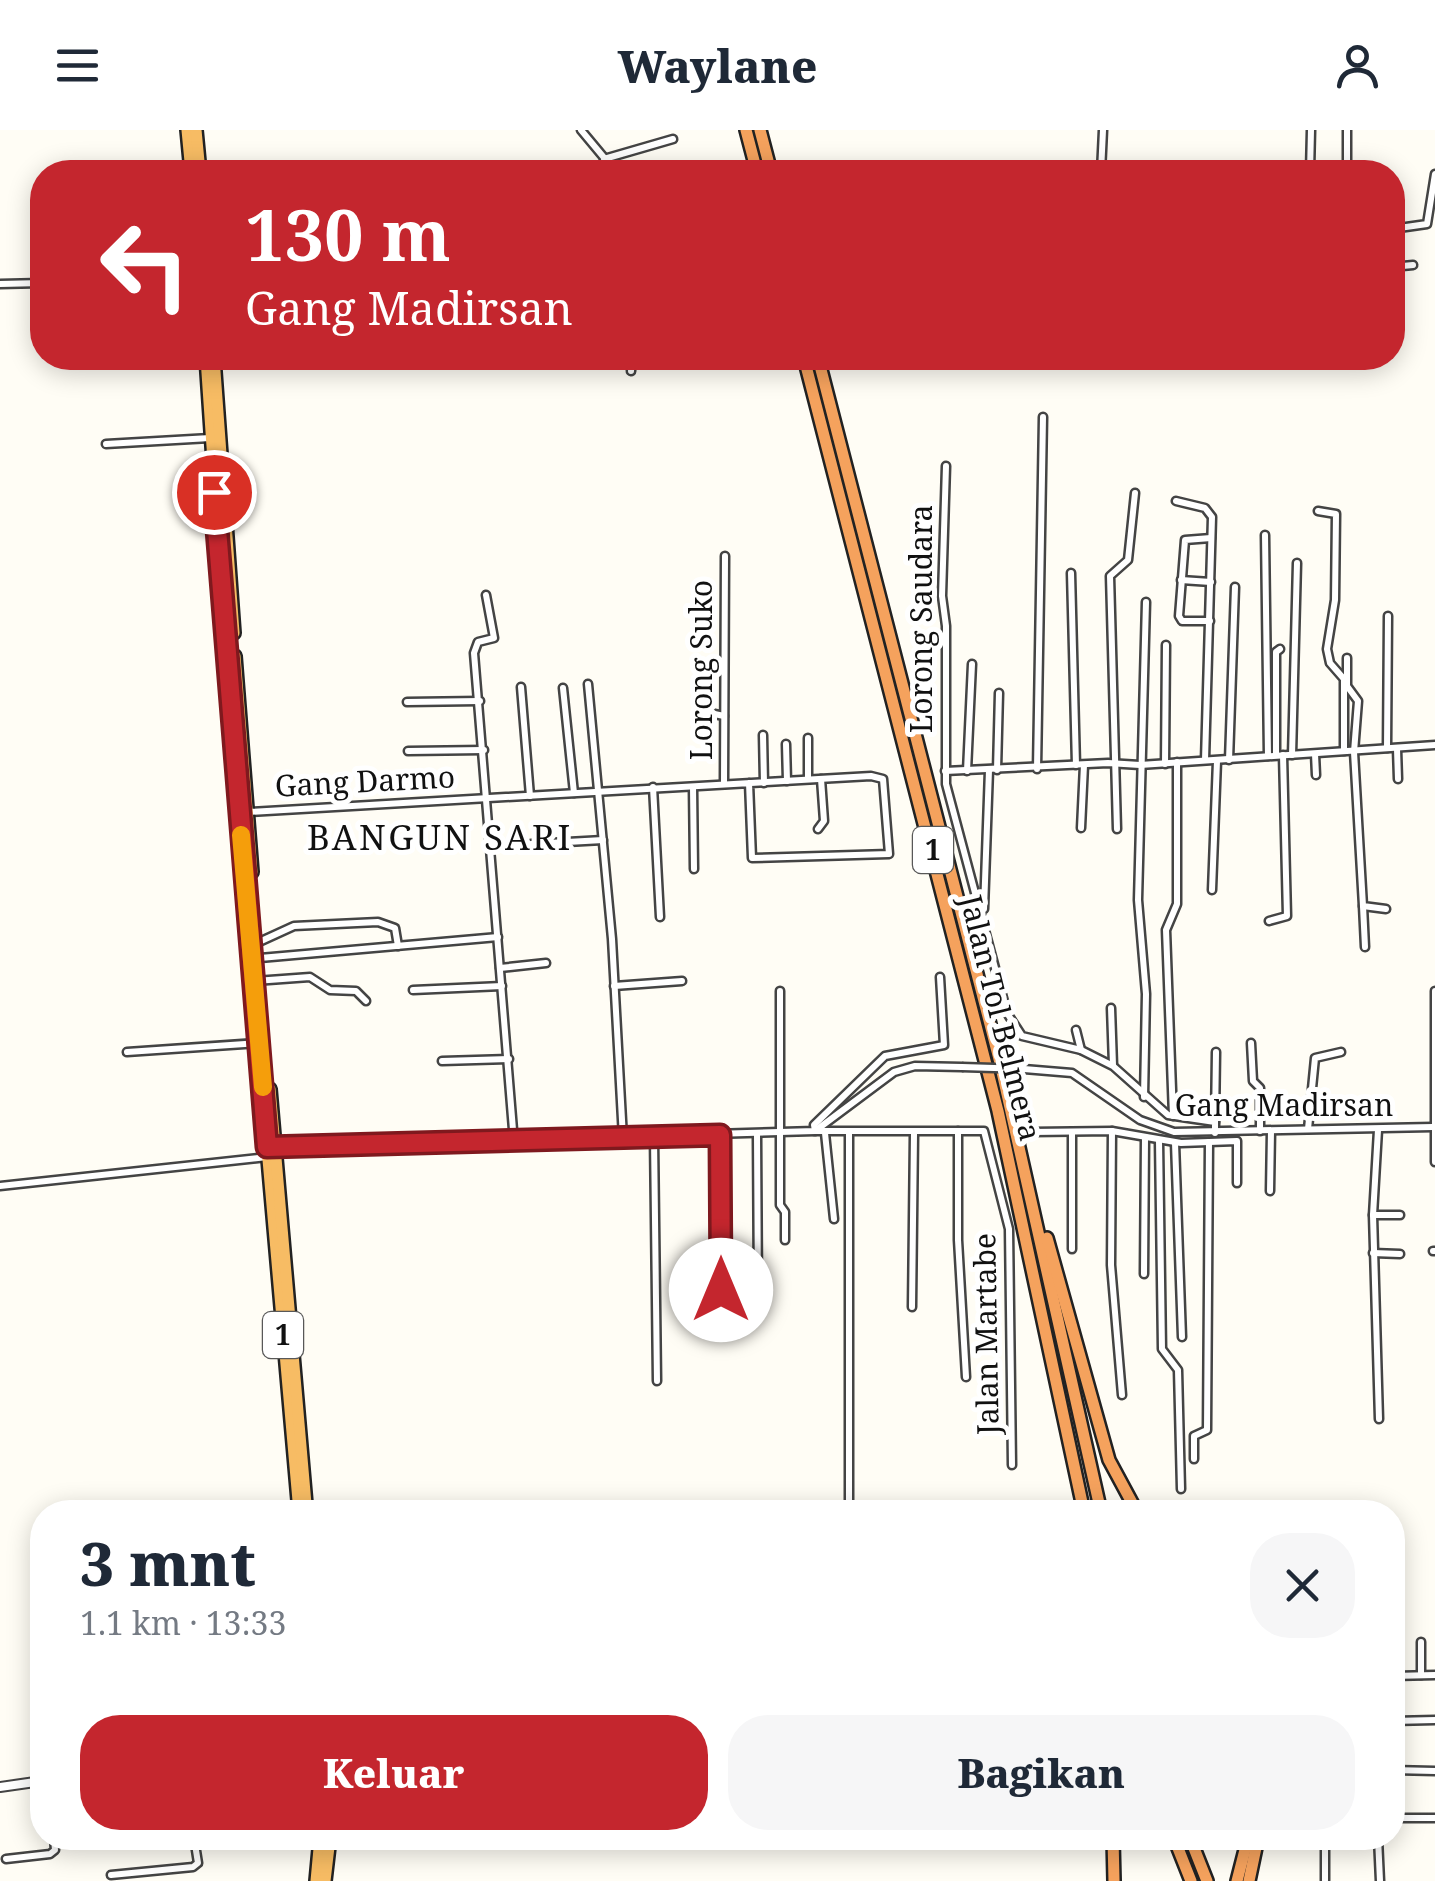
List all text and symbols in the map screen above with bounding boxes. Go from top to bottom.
text: Waylane [618,35,817,96]
icon: menu [50,38,105,93]
icon: person [1330,38,1385,93]
text: 130 m [245,186,451,282]
icon: left [80,200,210,330]
text: Gang Madirsan [245,277,573,338]
pin [172,450,257,535]
icon: arrive [187,465,242,520]
street label: Lorong Saudara [900,505,941,733]
street label: Lorong Suko [680,580,721,760]
street label: Gang Darmo [274,755,456,806]
district label: BANGUN SARI [307,813,573,860]
road number: 1 [913,827,953,873]
street label: Jalan Tol Belmera [951,889,1052,1145]
street label: Gang Madirsan [1175,1084,1393,1125]
street label: Jalan Martabe [963,1233,1008,1436]
position arrow [669,1238,773,1342]
road number: 1 [263,1312,303,1358]
text: 3 mnt [80,1522,256,1604]
button: close [1250,1533,1355,1638]
text: 1.1 km · 13:33 [80,1601,286,1644]
button: Keluar [80,1715,708,1830]
button: Bagikan [728,1715,1355,1830]

